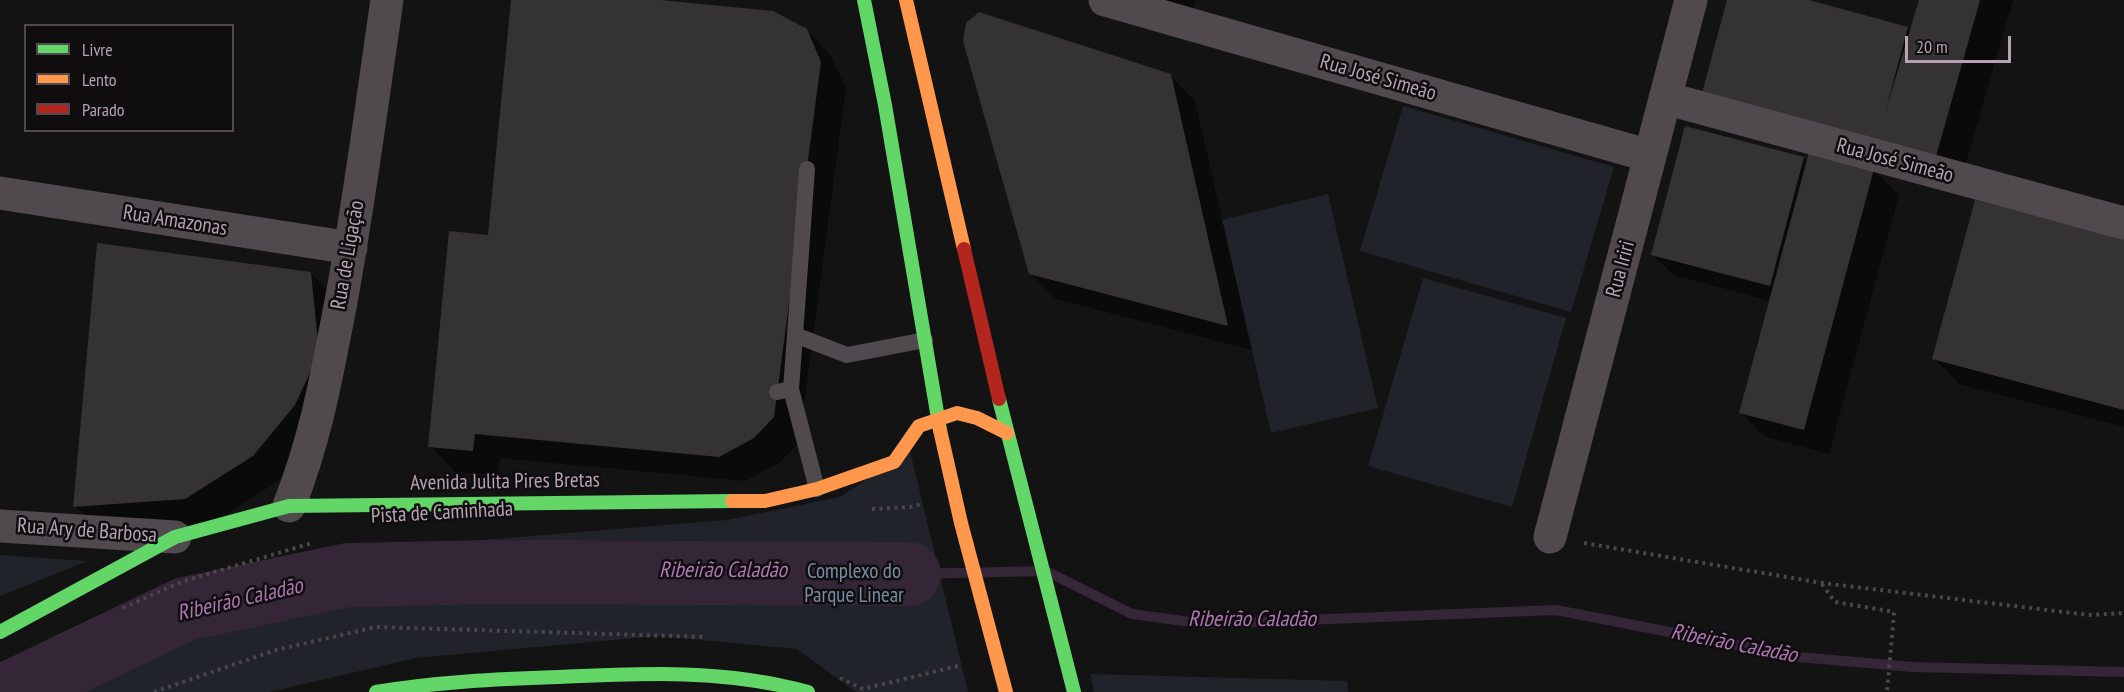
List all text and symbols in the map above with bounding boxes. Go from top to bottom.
legend [24,24,234,132]
scale bar [1908,24,2014,62]
text: 20 m [1916,35,1948,58]
text: Livre [82,38,113,61]
street label: Rua José Simeão [1317,49,1439,107]
text: Lento [82,68,117,91]
text: Parado [82,98,125,121]
street label: Rua José Simeão [1834,133,1956,189]
street label: Rua de Ligação [326,199,370,311]
street label: Rua Amazonas [121,200,229,242]
street label: Rua Iriri [1601,238,1641,300]
street label: Avenida Julita Pires Bretas [410,468,600,496]
street label: Pista de Caminhada [370,497,514,529]
street label: Rua Ary de Barbosa [16,514,158,548]
water label: Ribeirão Caladão [659,558,787,584]
park label: Complexo do Parque Linear [804,559,904,609]
water label: Ribeirão Caladão [175,573,305,627]
water label: Ribeirão Caladão [1188,607,1316,633]
water label: Ribeirão Caladão [1669,619,1799,669]

